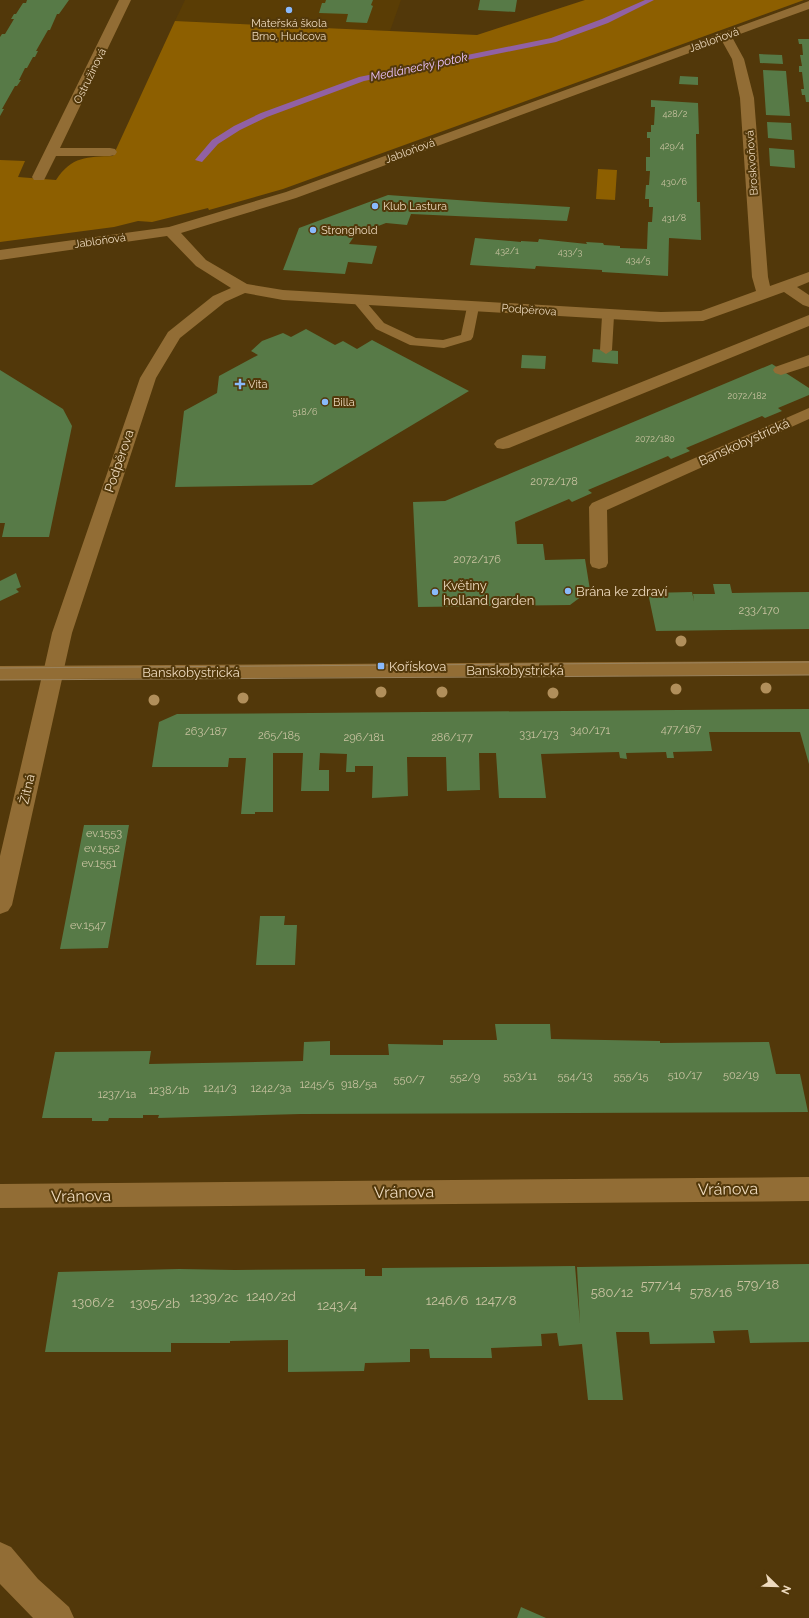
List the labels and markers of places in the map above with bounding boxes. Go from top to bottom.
marker: Mateřská škola Brno, Hudcova [284,5,294,15]
place label: Mateřská škola Brno, Hudcova [251,17,327,43]
place label: Klub Lastura [383,200,447,213]
marker: Klub Lastura [370,201,380,211]
place label: Stronghold [321,224,378,237]
marker: Stronghold [308,225,318,235]
place label: Vita [248,378,268,391]
marker: Vita [235,379,245,389]
place label: Billa [333,396,355,409]
marker: Billa [320,397,330,407]
place label: Květiny holland garden [443,578,534,608]
place label: Brána ke zdraví [576,584,667,599]
marker: Brána ke zdraví [563,586,573,596]
marker: Květiny holland garden [430,587,440,597]
place label: Kořískova [389,659,446,674]
marker: Kořískova [376,661,386,671]

